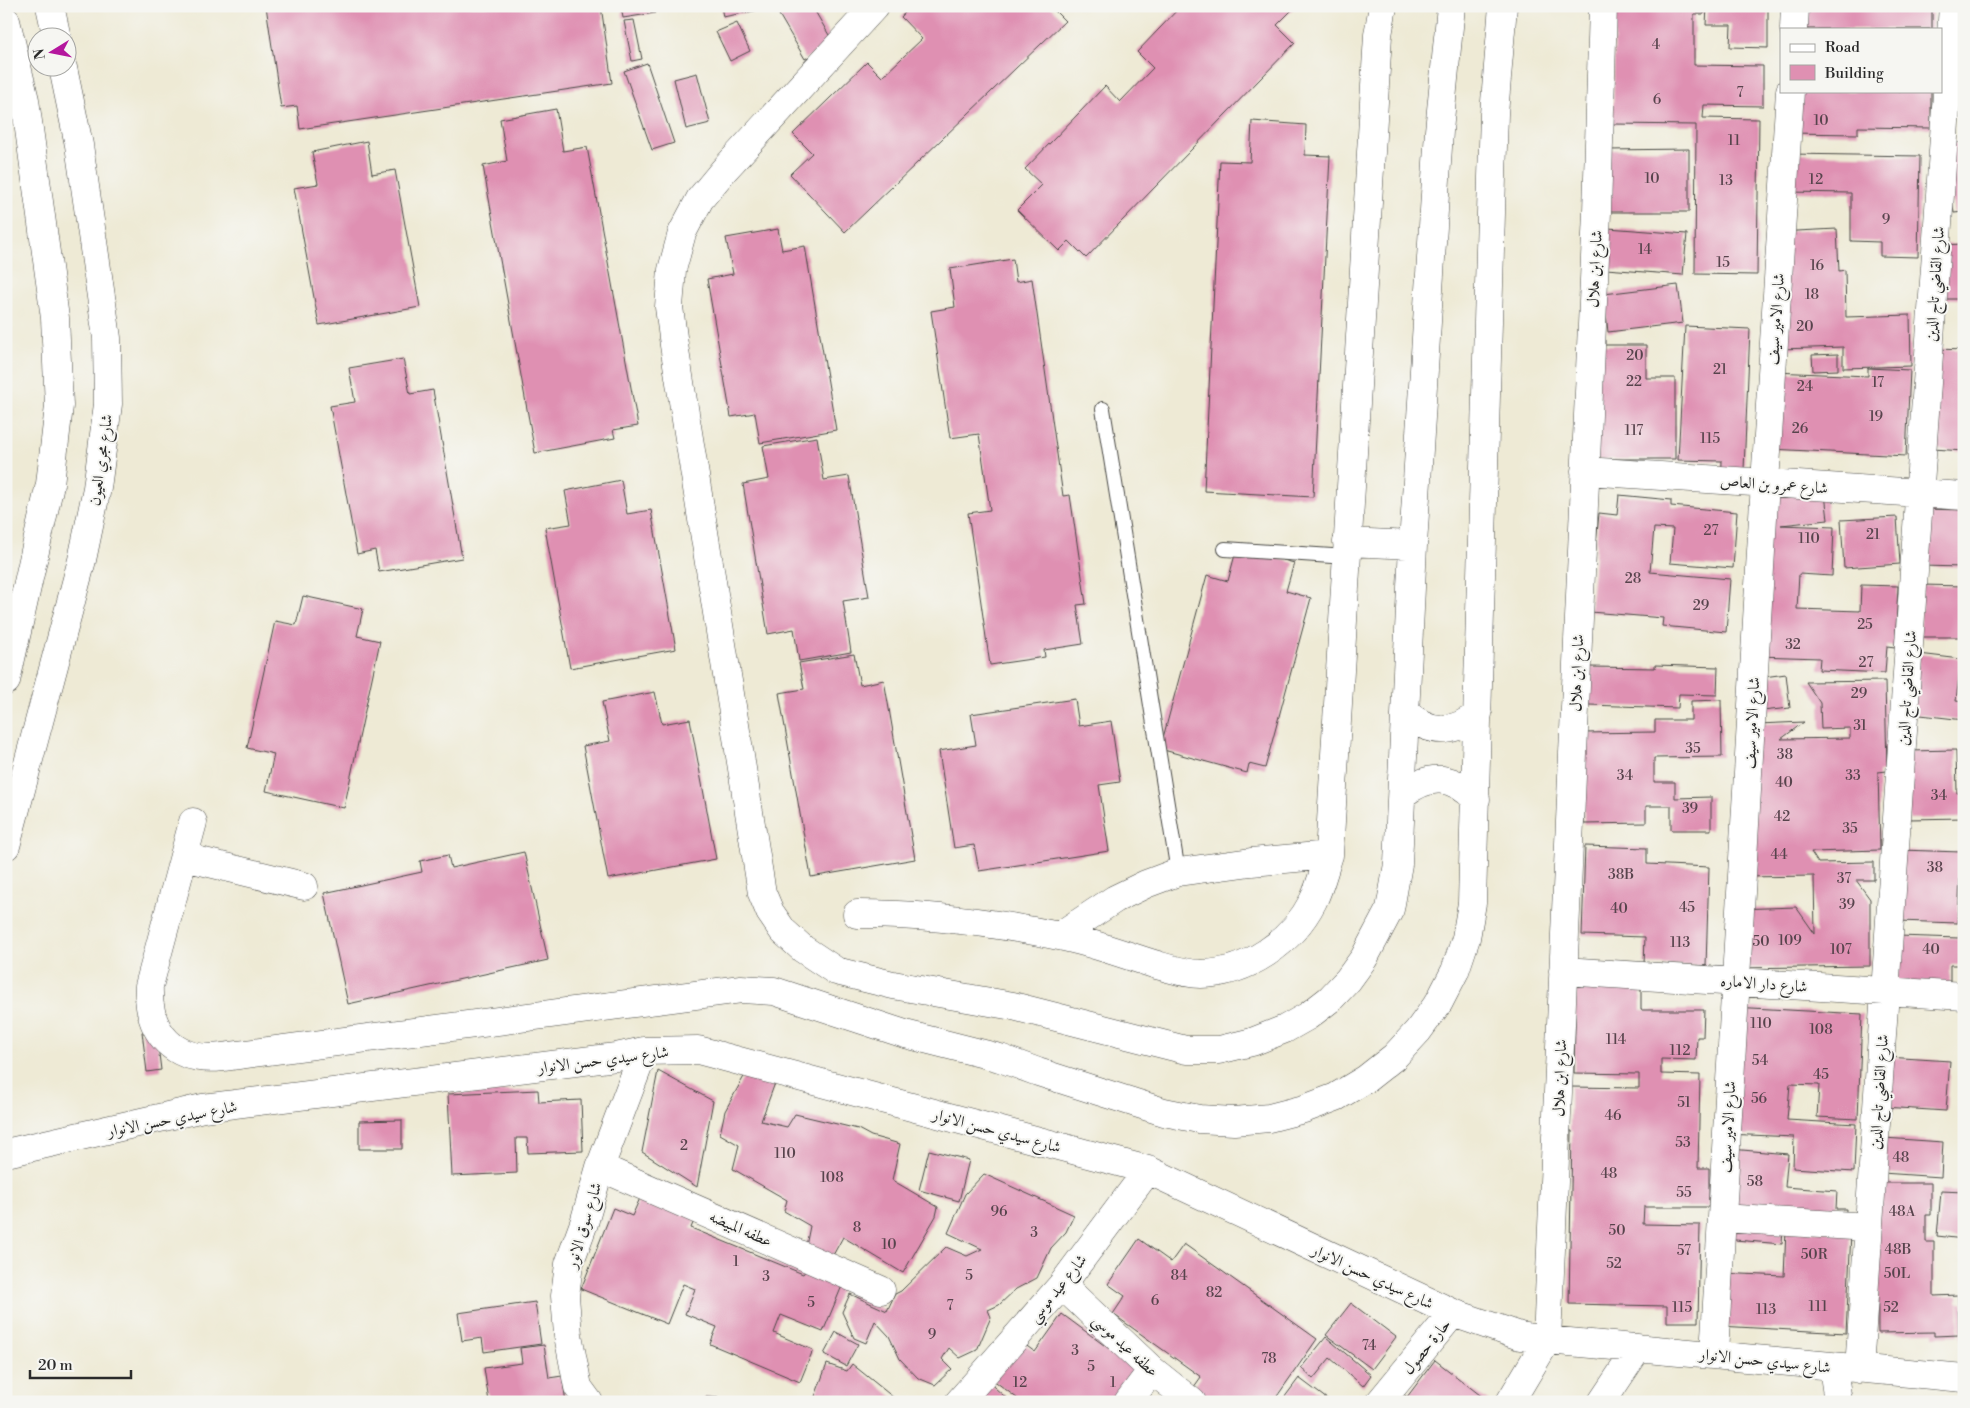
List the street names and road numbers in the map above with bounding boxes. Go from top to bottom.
street label: شارع القاضي تاج الدين [1921,226,1954,343]
street label: شارع ابن هلال [1583,230,1610,309]
street label: شارع الامير سيف [1763,272,1792,366]
street label: شارع مجري العيون [85,413,120,508]
street label: شارع عمرو بن العاص [1719,471,1828,502]
street label: شارع القاضي تاج الدين [1893,630,1926,747]
street label: شارع ابن هلال [1566,634,1591,712]
street label: شارع الامير سيف [1740,676,1767,770]
street label: شارع دار الاماره [1719,971,1808,1000]
street label: شارع القاضي تاج الدين [1865,1034,1898,1151]
street label: شارع ابن هلال [1549,1039,1574,1117]
street label: شارع سيدي حسن الانوار [534,1042,670,1081]
street label: شارع الامير سيف [1716,1080,1743,1174]
street label: شارع سيدي حسن الانوار [104,1097,239,1145]
street label: شارع سيدي حسن الانوار [928,1104,1063,1161]
street label: شارع سوق الانور [561,1180,609,1273]
street label: عطفه المبيضه [706,1206,775,1252]
street label: شارع سيدي حسن الانوار [1305,1239,1437,1317]
street label: شارع عيد موسي [1024,1250,1095,1330]
street label: عطفه عيد موسي [1085,1310,1163,1385]
street label: حارة حصول [1398,1315,1455,1379]
street label: شارع سيدي حسن الانوار [1696,1344,1832,1381]

